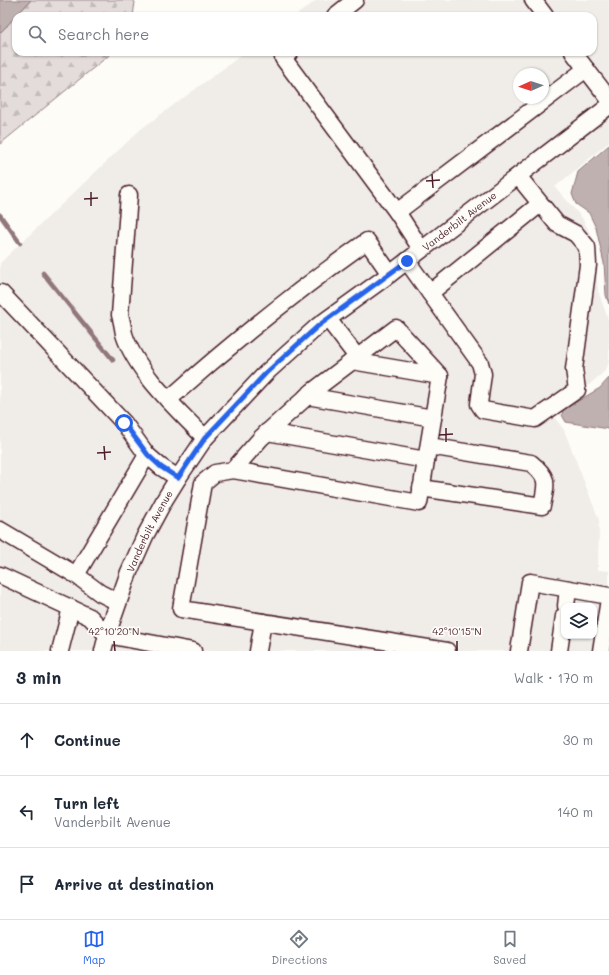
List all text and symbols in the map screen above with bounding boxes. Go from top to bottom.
search box [12,12,597,56]
icon: search [26,23,48,45]
text: Search here [58,24,149,44]
north arrow [513,68,549,104]
street label: Vanderbilt Avenue [419,188,499,254]
route end [398,252,416,270]
route start [115,414,133,432]
street label: Vanderbilt Avenue [123,487,176,574]
map controls [561,603,597,639]
button: layers [561,603,597,639]
text: 42°10'20"N [89,624,139,638]
text: 42°10'15"N [432,624,482,638]
text: 3 min [16,666,61,688]
text: Walk · 170 m [514,669,593,686]
icon: ahead [16,729,38,751]
text: Continue [54,730,121,750]
text: 30 m [563,731,593,748]
text: Turn left [54,793,119,813]
icon: left [16,801,38,823]
text: 140 m [557,803,593,820]
text: Vanderbilt Avenue [54,813,171,830]
icon: arrive [16,873,38,895]
text: Arrive at destination [54,874,214,894]
tab: Map [83,928,105,967]
tab: Directions [271,928,327,967]
tab: Saved [493,928,526,967]

